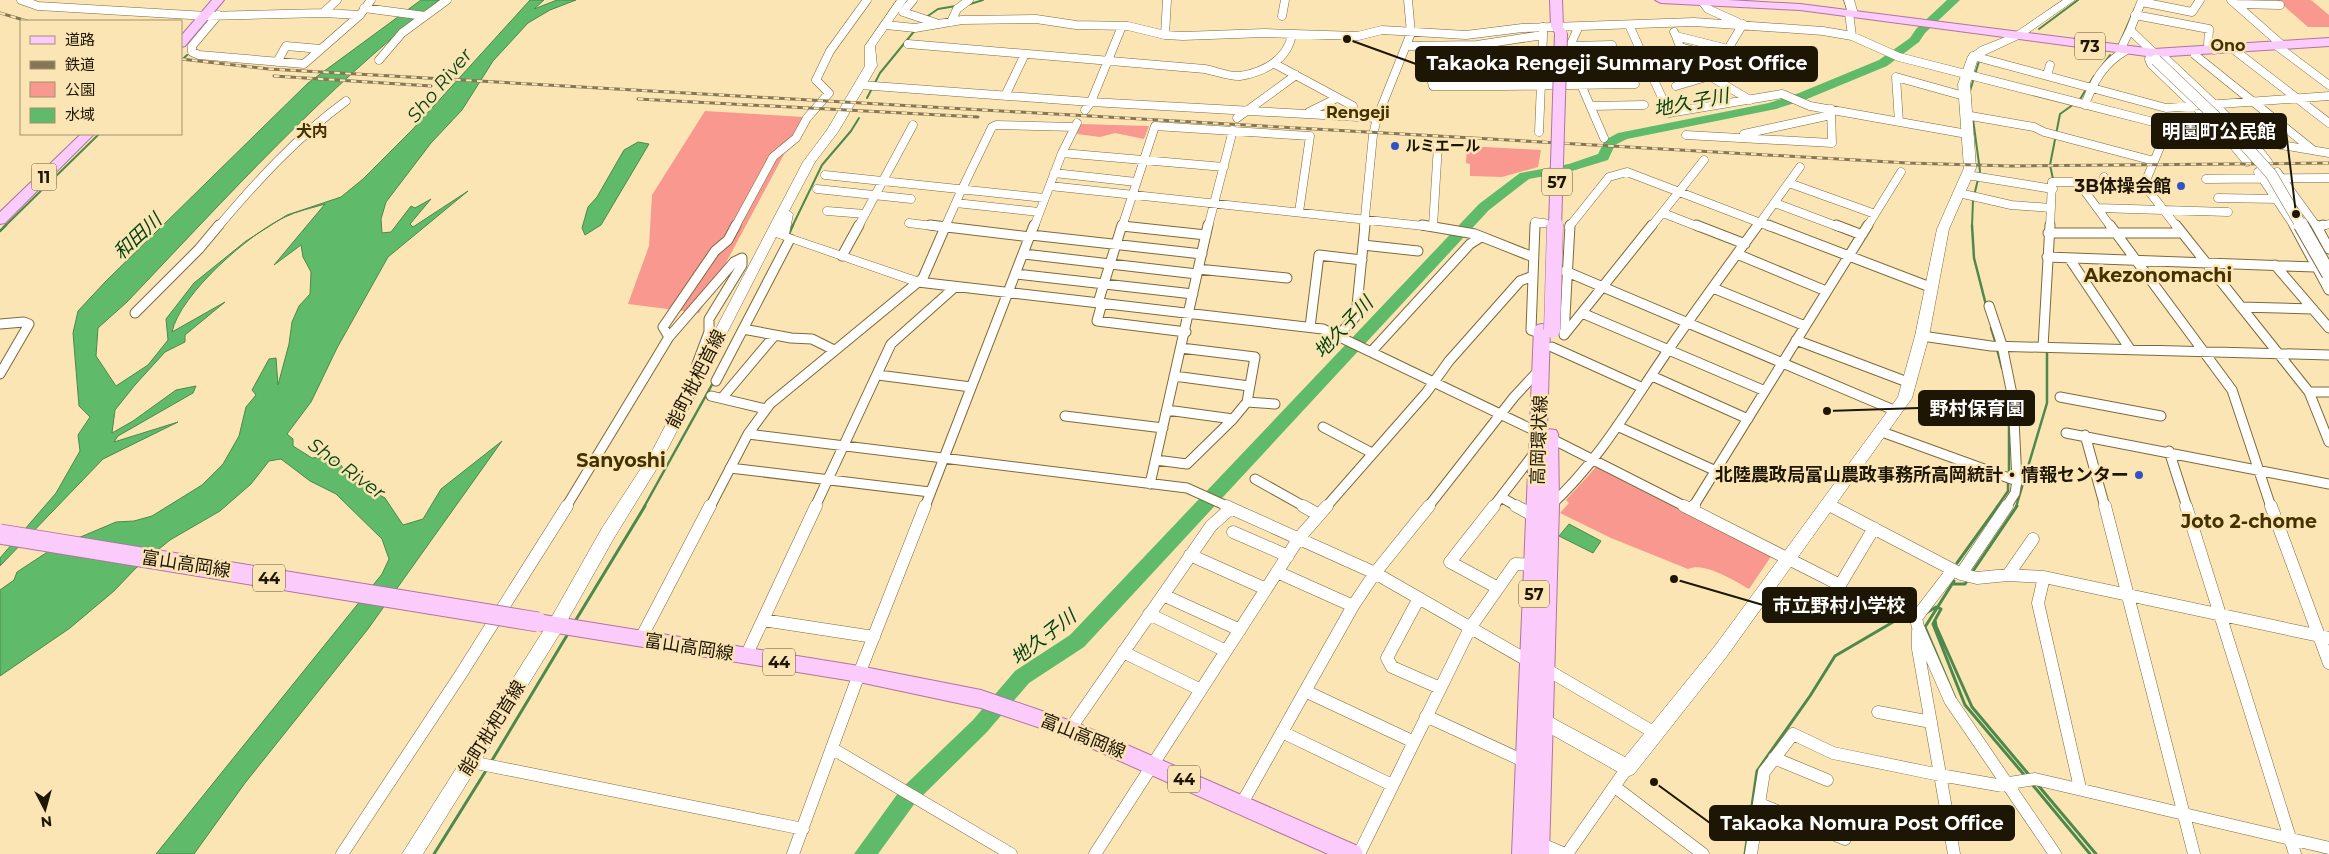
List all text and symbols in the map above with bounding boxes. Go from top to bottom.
legend [20,20,182,135]
text: 道路 [65,30,95,49]
road number: 73 [2075,32,2105,59]
district label: Ono [2210,36,2246,55]
water label: Sho River [402,43,477,127]
callout: Takaoka Rengeji Summary Post Office [1416,47,1817,81]
text: Takaoka Rengeji Summary Post Office [1426,52,1808,75]
text: 鉄道 [65,55,95,74]
text: 公園 [65,80,95,99]
water label: 地久子川 [1652,84,1733,121]
district label: Rengeji [1326,103,1390,122]
text: 水域 [65,105,95,124]
callout: 明園町公民館 [2152,114,2286,148]
text: 明園町公民館 [2162,120,2276,143]
district label: 犬内 [296,122,328,141]
place label: ルミエール [1405,136,1480,155]
marker: ルミエール [1389,140,1401,152]
road number: 11 [32,163,56,190]
road number: 57 [1542,168,1572,196]
place label: 3B体操会館 [2074,175,2171,197]
marker: 3B体操会館 [2175,180,2187,192]
water label: 和田川 [109,207,167,264]
district label: Akezonomachi [2083,264,2232,287]
water label: 地久子川 [1309,290,1379,363]
street label: 能町枇杷首線 [662,326,730,432]
callout: 野村保育園 [1919,391,2034,425]
street label: 高岡環状線 [1526,395,1552,485]
text: 野村保育園 [1929,397,2025,420]
water label: Sho River [304,433,390,504]
district label: Sanyoshi [576,449,666,472]
place label: 北陸農政局富山農政事務所高岡統計・情報センター [1715,464,2129,486]
marker: 北陸農政局富山農政事務所高岡統計・情報センター [2133,469,2145,481]
district label: Joto 2-chome [2180,510,2317,533]
street label: 富山高岡線 [140,546,232,582]
road number: 44 [253,564,285,592]
road number: 57 [1519,580,1549,608]
callout: 市立野村小学校 [1763,588,1916,622]
text: 市立野村小学校 [1772,594,1906,617]
water label: 地久子川 [1006,604,1082,670]
street label: 富山高岡線 [643,629,735,665]
road number: 44 [763,649,795,676]
street label: 能町枇杷首線 [454,676,530,780]
street label: 富山高岡線 [1037,709,1129,763]
road number: 44 [1168,766,1200,792]
north arrow [20,784,70,834]
callout: Takaoka Nomura Post Office [1710,806,2014,840]
text: N [40,812,53,831]
text: Takaoka Nomura Post Office [1720,812,2004,835]

